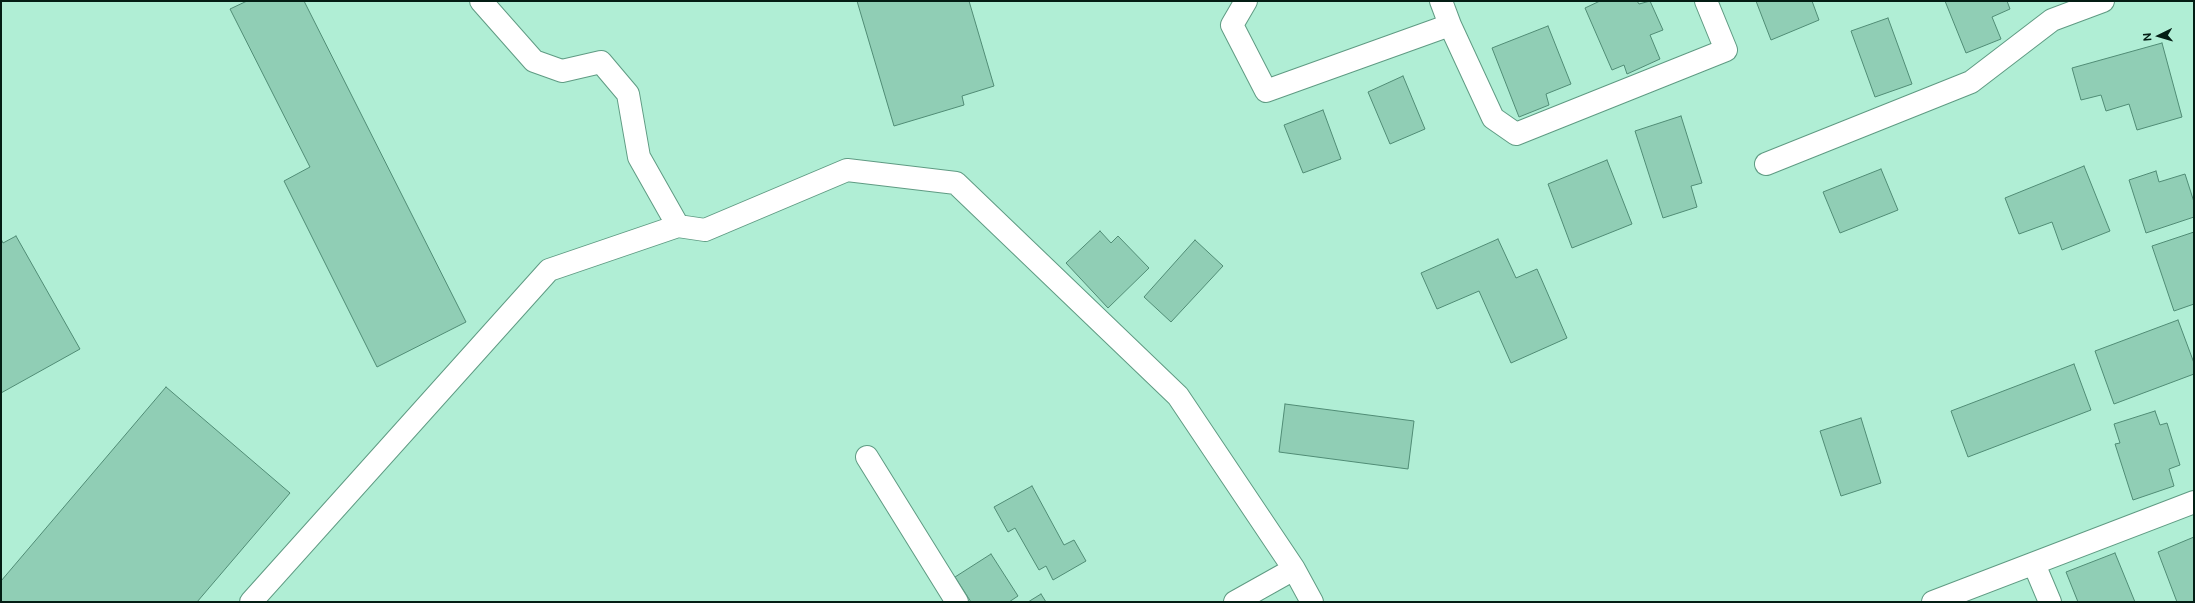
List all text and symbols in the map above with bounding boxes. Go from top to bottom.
north arrow [2139,16,2179,56]
text: N [2141,32,2153,42]

